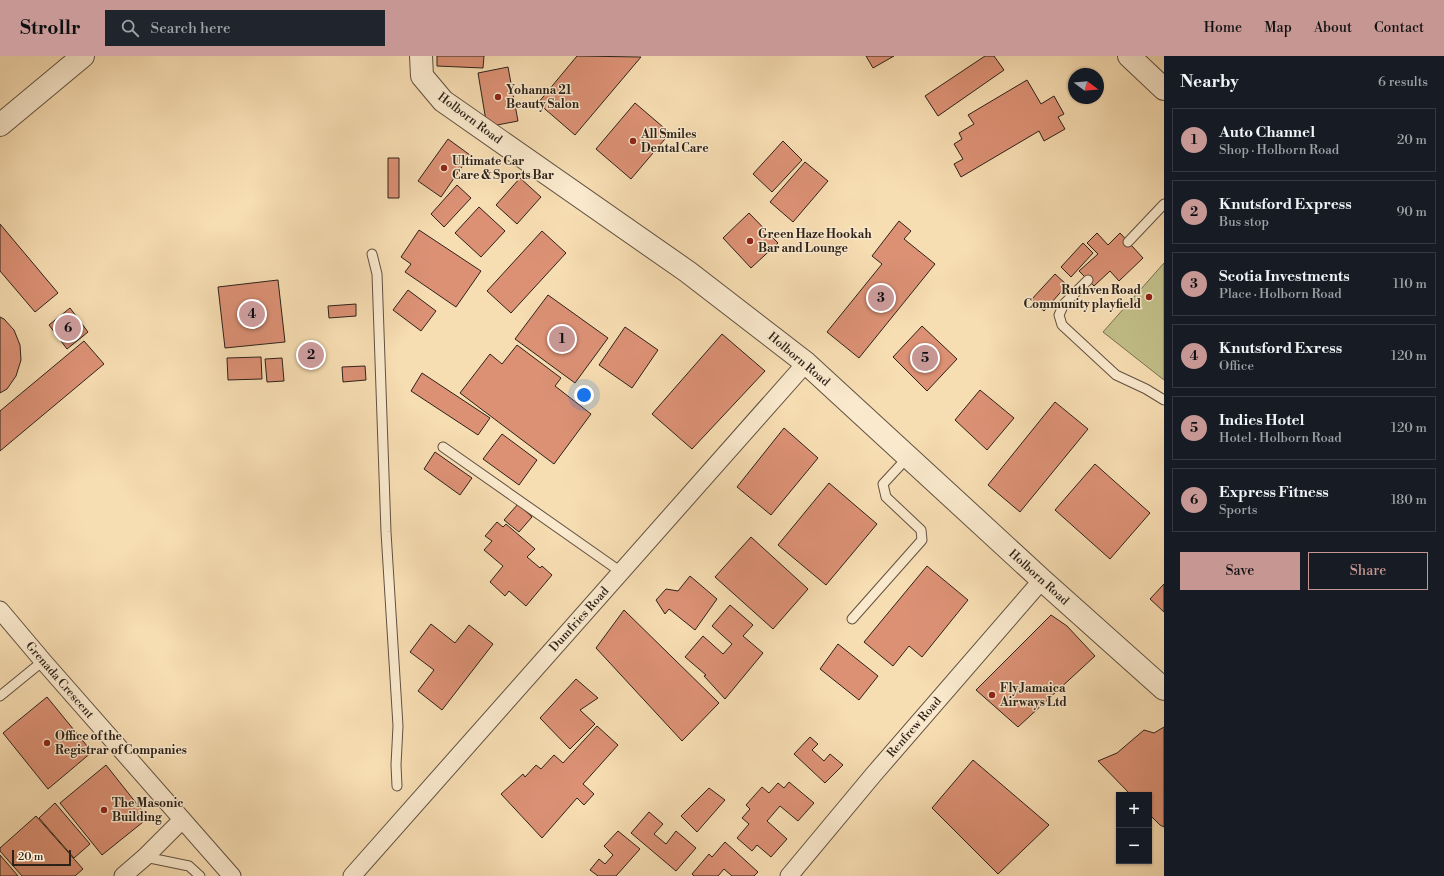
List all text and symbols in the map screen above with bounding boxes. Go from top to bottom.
search box [105,10,385,46]
text: Strollr [20,16,81,40]
icon: search [119,17,141,39]
text: Search here [151,19,231,38]
text: Home [1204,19,1242,37]
text: Map [1264,19,1292,37]
text: About [1314,19,1352,37]
text: Contact [1374,19,1424,37]
north arrow [1068,68,1104,104]
text: Nearby [1180,71,1239,93]
text: 6 results [1378,74,1428,90]
place label: Yohanna 21 Beauty Salon [506,83,580,112]
street label: Holborn Road [435,89,505,147]
marker: Yohanna 21 Beauty Salon [493,92,503,102]
text: Auto Channel [1219,123,1315,142]
place label: All Smiles Dental Care [640,127,709,156]
text: 1 [1191,132,1197,148]
text: 20 m [1397,132,1427,148]
marker: All Smiles Dental Care [628,136,638,146]
text: Shop · Holborn Road [1219,142,1339,158]
place label: Ultimate Car Care & Sports Bar [452,154,554,183]
marker: Ultimate Car Care & Sports Bar [439,163,449,173]
text: Knutsford Express [1219,195,1352,214]
text: 2 [1190,204,1198,220]
text: 90 m [1396,204,1427,220]
text: Bus stop [1219,214,1269,230]
place label: Green Haze Hookah Bar and Lounge [758,227,872,256]
marker: Green Haze Hookah Bar and Lounge [745,236,755,246]
text: Scotia Investments [1219,267,1350,286]
text: 3 [1190,276,1198,292]
text: 110 m [1393,276,1427,292]
pin: 3 [868,283,894,313]
place label: Ruthven Road Community playfield [1023,283,1141,312]
text: Place · Holborn Road [1219,286,1342,302]
marker: Ruthven Road Community playfield [1144,292,1154,302]
pin: 4 [239,299,265,329]
pin: 6 [55,313,81,343]
pin: 1 [549,324,575,354]
street label: Holborn Road [765,329,833,390]
text: Knutsford Exress [1219,339,1342,358]
pin: 2 [298,340,324,370]
pin: 5 [912,343,938,373]
text: 4 [1190,348,1198,364]
text: 120 m [1391,348,1427,364]
text: Office [1219,358,1254,374]
your location [574,385,594,405]
text: Indies Hotel [1219,411,1305,430]
text: 5 [1190,420,1198,436]
text: 120 m [1391,420,1427,436]
text: Hotel · Holborn Road [1219,430,1342,446]
text: Express Fitness [1219,483,1329,502]
text: 6 [1190,492,1198,508]
text: 180 m [1391,492,1427,508]
text: Sports [1219,502,1258,518]
street label: Holborn Road [1005,546,1072,609]
button: Save [1180,552,1300,590]
button: Share [1308,552,1428,590]
street label: Dumfries Road [546,584,613,655]
street label: Grenada Crescent [22,639,98,722]
place label: Fly Jamaica Airways Ltd [999,681,1067,710]
marker: Fly Jamaica Airways Ltd [987,690,997,700]
street label: Renfrew Road [884,694,945,761]
place label: Office of the Registrar of Companies [55,729,187,758]
marker: Office of the Registrar of Companies [42,738,52,748]
map controls [1116,792,1152,864]
button: + [1116,792,1152,828]
place label: The Masonic Building [112,796,184,825]
marker: The Masonic Building [99,805,109,815]
button: − [1116,828,1152,864]
scale bar [12,848,71,867]
text: 20 m [18,850,43,864]

